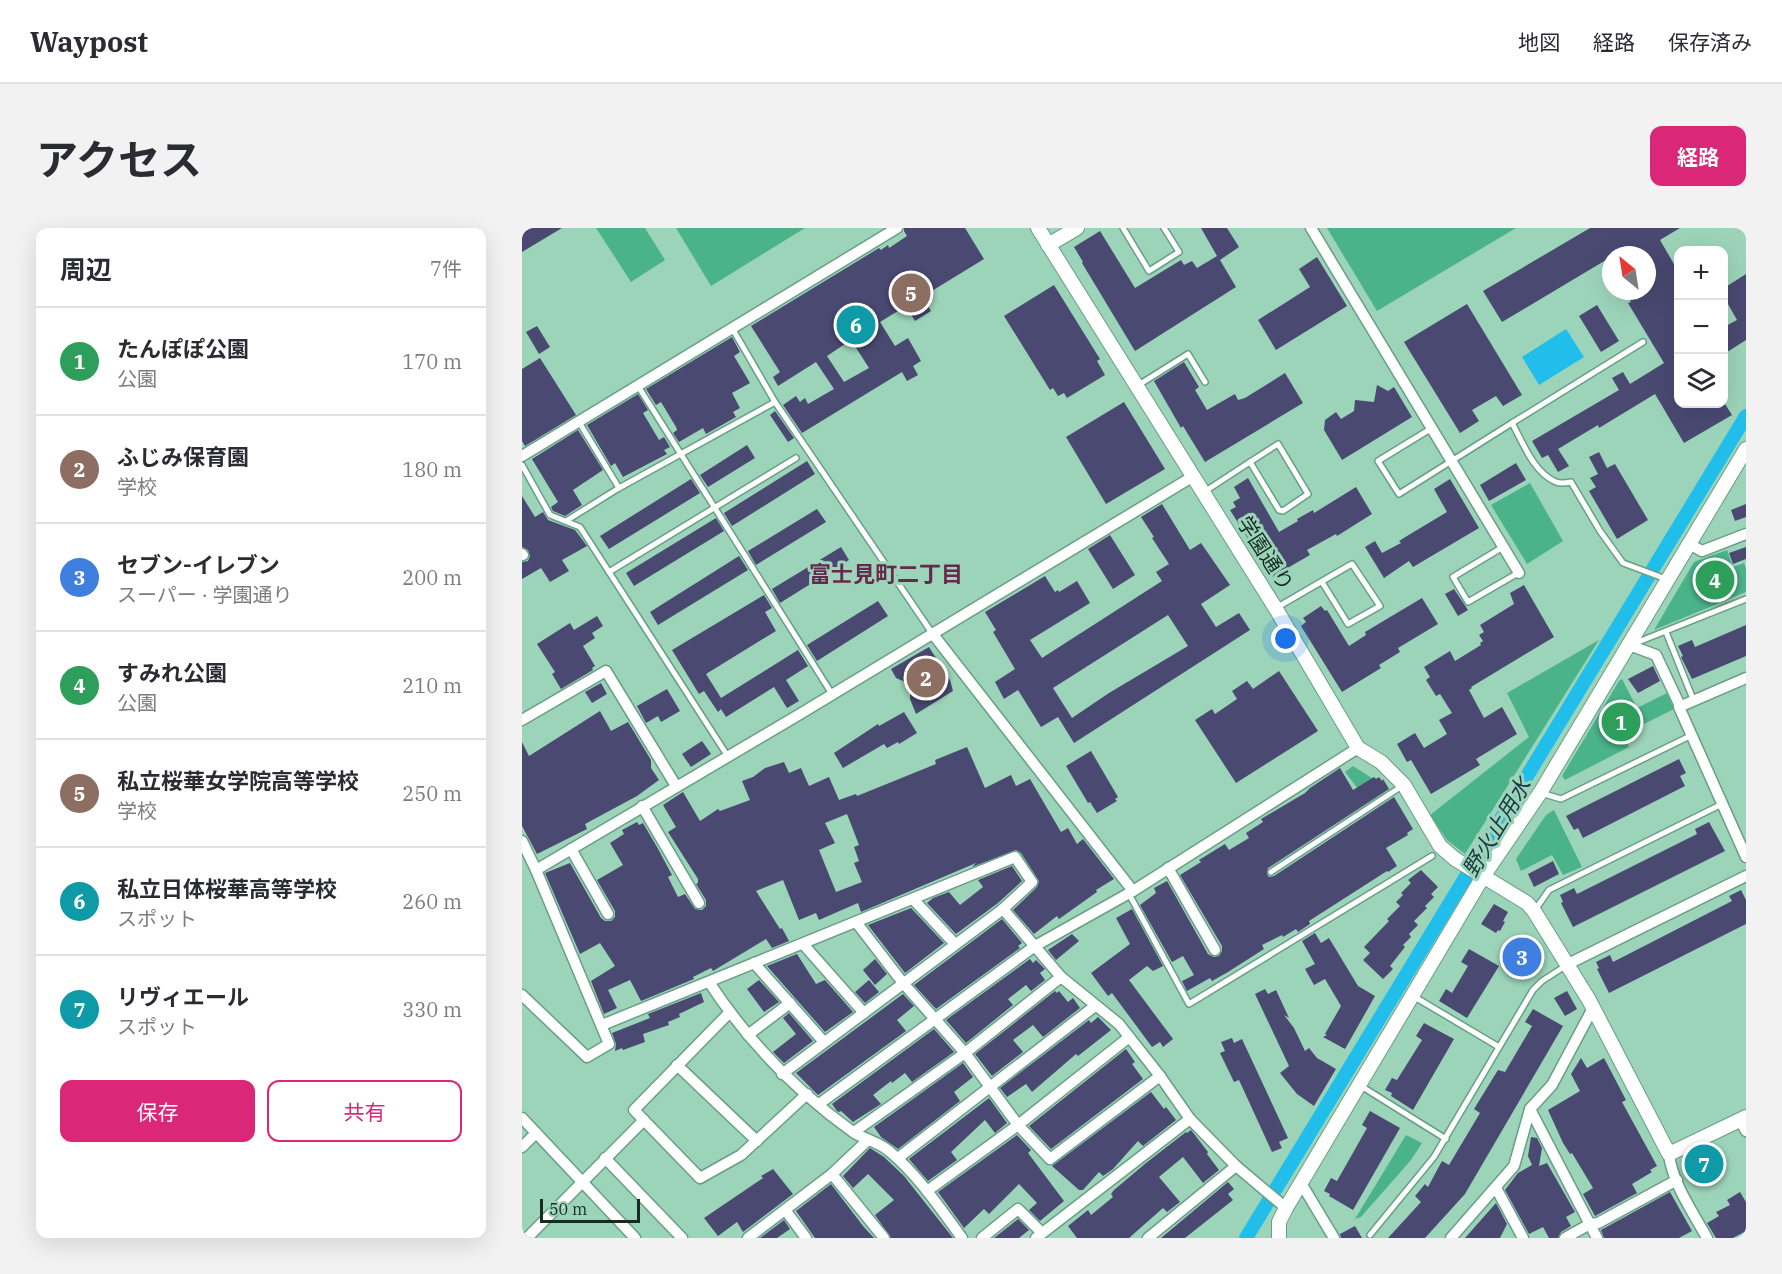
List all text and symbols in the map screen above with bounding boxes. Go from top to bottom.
text: Waypost [30,23,148,60]
text: 地図 [1518,28,1560,56]
text: 経路 [1593,28,1635,56]
text: 保存済み [1668,28,1752,56]
button: 経路 [1650,126,1746,186]
text: アクセス [36,132,202,187]
north arrow [1602,246,1656,300]
map controls [1674,246,1728,408]
button: + [1674,246,1728,300]
text: 周辺 [60,252,112,286]
text: 7件 [430,255,462,282]
pin: 5 [892,270,930,316]
button: − [1674,300,1728,354]
pin: 6 [836,302,876,348]
text: たんぽぽ公園 [117,334,249,363]
text: 1 [74,348,86,375]
text: 170 m [402,348,462,375]
button: layers [1674,354,1728,408]
text: 公園 [117,365,157,392]
text: ふじみ保育園 [117,442,249,471]
text: 2 [74,456,86,483]
text: 180 m [402,456,462,483]
text: 学校 [117,473,157,500]
street label: 学園通り [1231,510,1301,596]
text: セブン-イレブン [117,550,280,579]
pin: 4 [1696,558,1734,602]
district label: 富士見町二丁目 [809,559,963,588]
text: 3 [74,564,86,591]
text: 200 m [402,564,462,591]
text: スーパー · 学園通り [117,581,293,608]
your location [1271,624,1300,653]
pin: 2 [906,656,946,700]
text: すみれ公園 [117,658,227,687]
text: 4 [74,672,86,699]
text: 210 m [402,672,462,699]
text: 公園 [117,689,157,716]
pin: 1 [1602,700,1640,744]
text: 私立桜華女学院高等学校 [117,766,359,795]
water label: 野火止用水 [1455,771,1538,882]
text: 5 [74,780,86,807]
text: 250 m [402,780,462,807]
text: 学校 [117,797,157,824]
text: 私立日体桜華高等学校 [117,874,337,903]
text: 6 [74,888,86,915]
text: 260 m [402,888,462,915]
text: スポット [117,905,197,932]
pin: 3 [1502,934,1542,980]
text: リヴィエール [117,982,249,1011]
text: 7 [74,996,86,1023]
text: 330 m [402,996,462,1023]
text: スポット [117,1013,197,1040]
button: 保存 [60,1080,255,1142]
button: 共有 [267,1080,462,1142]
pin: 7 [1684,1142,1724,1186]
scale bar [540,1196,640,1224]
text: 50 m [549,1199,587,1219]

